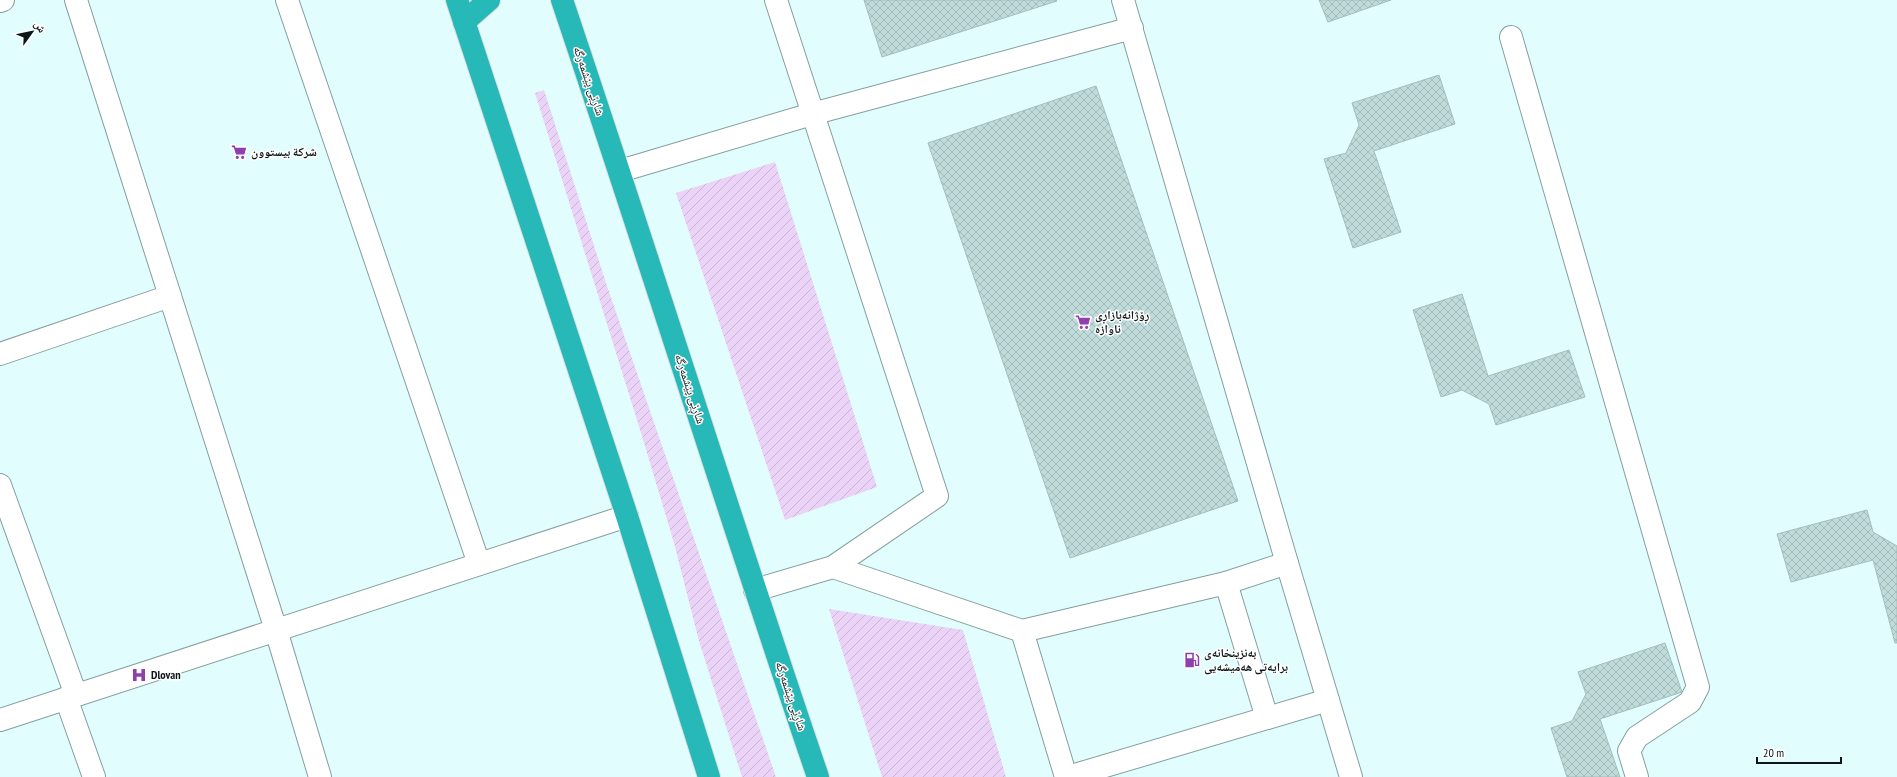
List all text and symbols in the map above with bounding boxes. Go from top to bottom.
north arrow [12,12,52,52]
text: ش [30,18,50,36]
street label: شاڕێی پێشمەرگە [568,44,608,118]
supermarket icon: شرکة بیستوون [230,143,248,161]
place label: شرکة بیستوون [251,144,317,160]
place label: ڕۆژانەبازاڕی ناوازە [1095,307,1150,336]
supermarket icon: ڕۆژانەبازاڕی ناوازە [1074,313,1092,331]
street label: شاڕێی پێشمەرگە [670,352,709,426]
place label: بەنزینخانەی برایەتی هەمیشەیی [1204,645,1288,675]
fuel station icon: بەنزینخانەی برایەتی هەمیشەیی [1183,651,1201,669]
street label: شاڕێی پێشمەرگە [770,659,810,733]
hospital icon: Dlovan [130,666,148,684]
place label: Dlovan [151,667,181,682]
scale bar [1757,739,1841,765]
text: 20 m [1763,745,1784,760]

